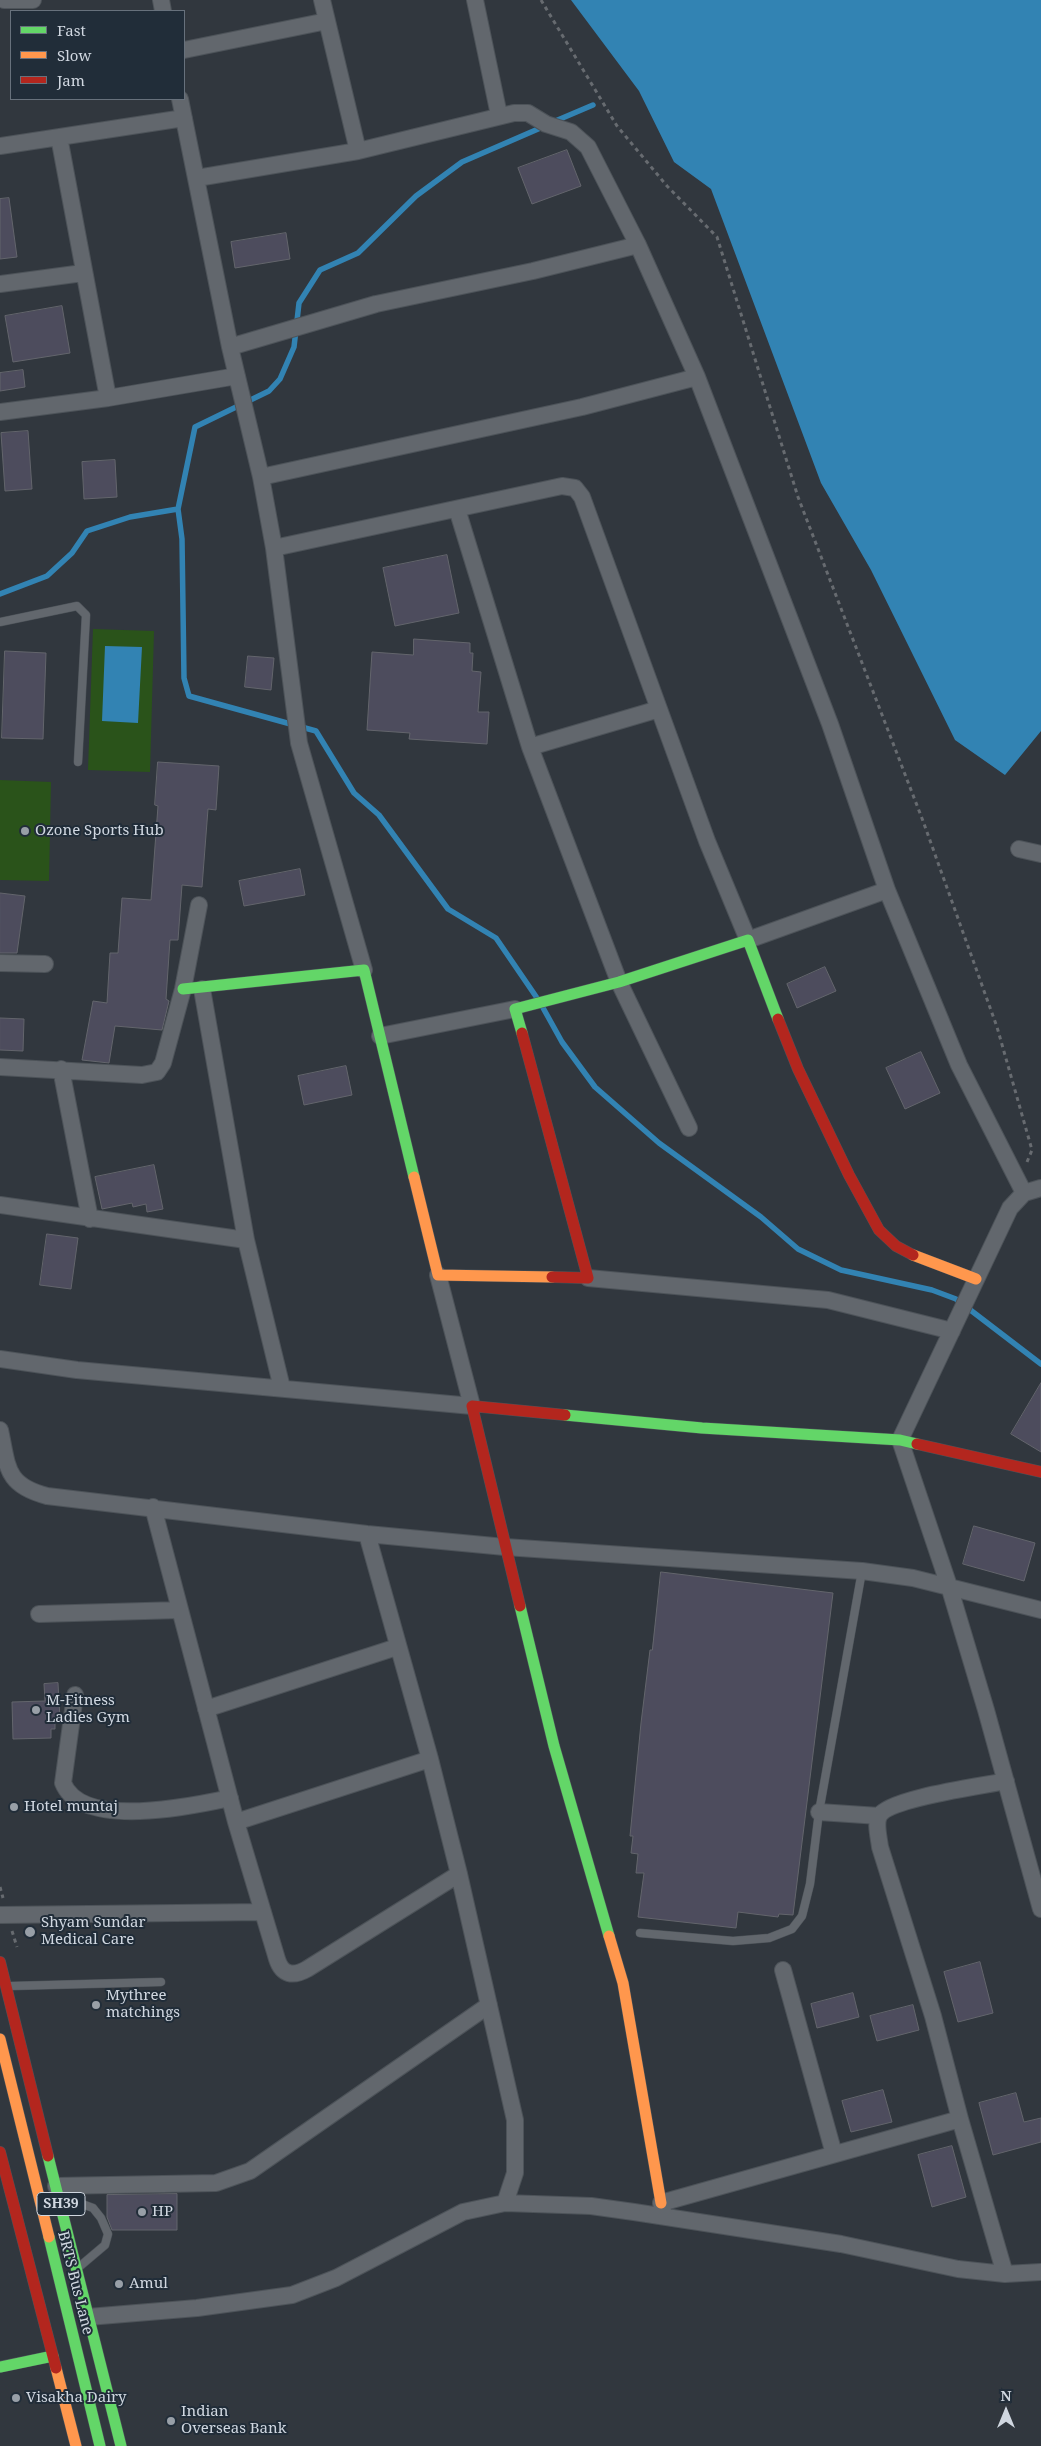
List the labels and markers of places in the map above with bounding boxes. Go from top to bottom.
place label: Ozone Sports Hub [35,822,164,840]
marker: Ozone Sports Hub [19,825,31,837]
place label: M-Fitness Ladies Gym [46,1692,130,1727]
marker: M-Fitness Ladies Gym [30,1704,42,1716]
place label: Hotel muntaj [24,1798,118,1816]
marker: Hotel muntaj [8,1801,20,1813]
place label: Shyam Sundar Medical Care [41,1914,145,1949]
marker: Shyam Sundar Medical Care [23,1925,37,1939]
place label: Mythree matchings [106,1987,180,2022]
marker: Mythree matchings [90,1999,102,2011]
place label: HP [152,2203,173,2221]
marker: HP [136,2206,148,2218]
place label: Amul [129,2275,168,2293]
marker: Amul [113,2278,125,2290]
place label: Visakha Dairy [26,2389,126,2407]
marker: Visakha Dairy [10,2392,22,2404]
place label: Indian Overseas Bank [181,2403,287,2438]
marker: Indian Overseas Bank [165,2415,177,2427]

